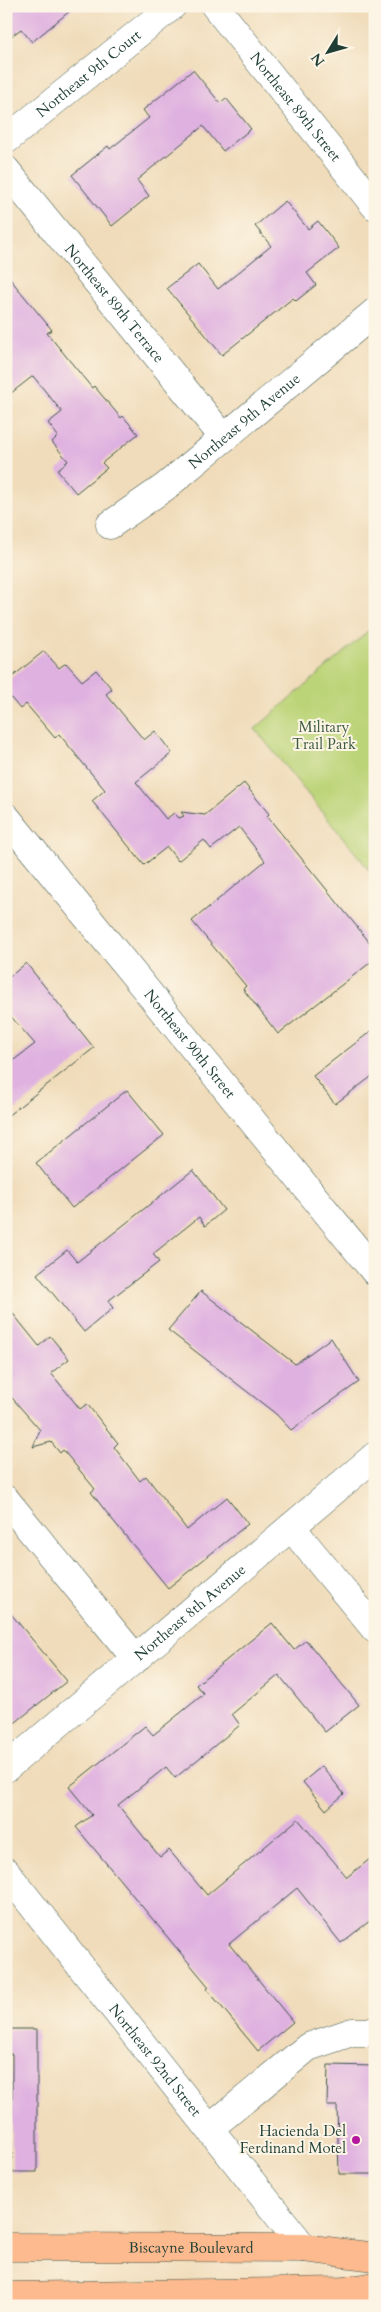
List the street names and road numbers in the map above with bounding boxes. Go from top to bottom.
street label: Northeast 9th Court [32,25,145,122]
street label: Northeast 89th Street [246,48,344,164]
street label: Northeast 89th Terrace [60,240,169,367]
street label: Northeast 9th Avenue [184,368,305,473]
street label: Northeast 90th Street [140,985,240,1103]
street label: Northeast 8th Avenue [130,1559,250,1665]
street label: Northeast 92nd Street [104,2000,206,2121]
street label: Biscayne Boulevard [129,2237,253,2258]

